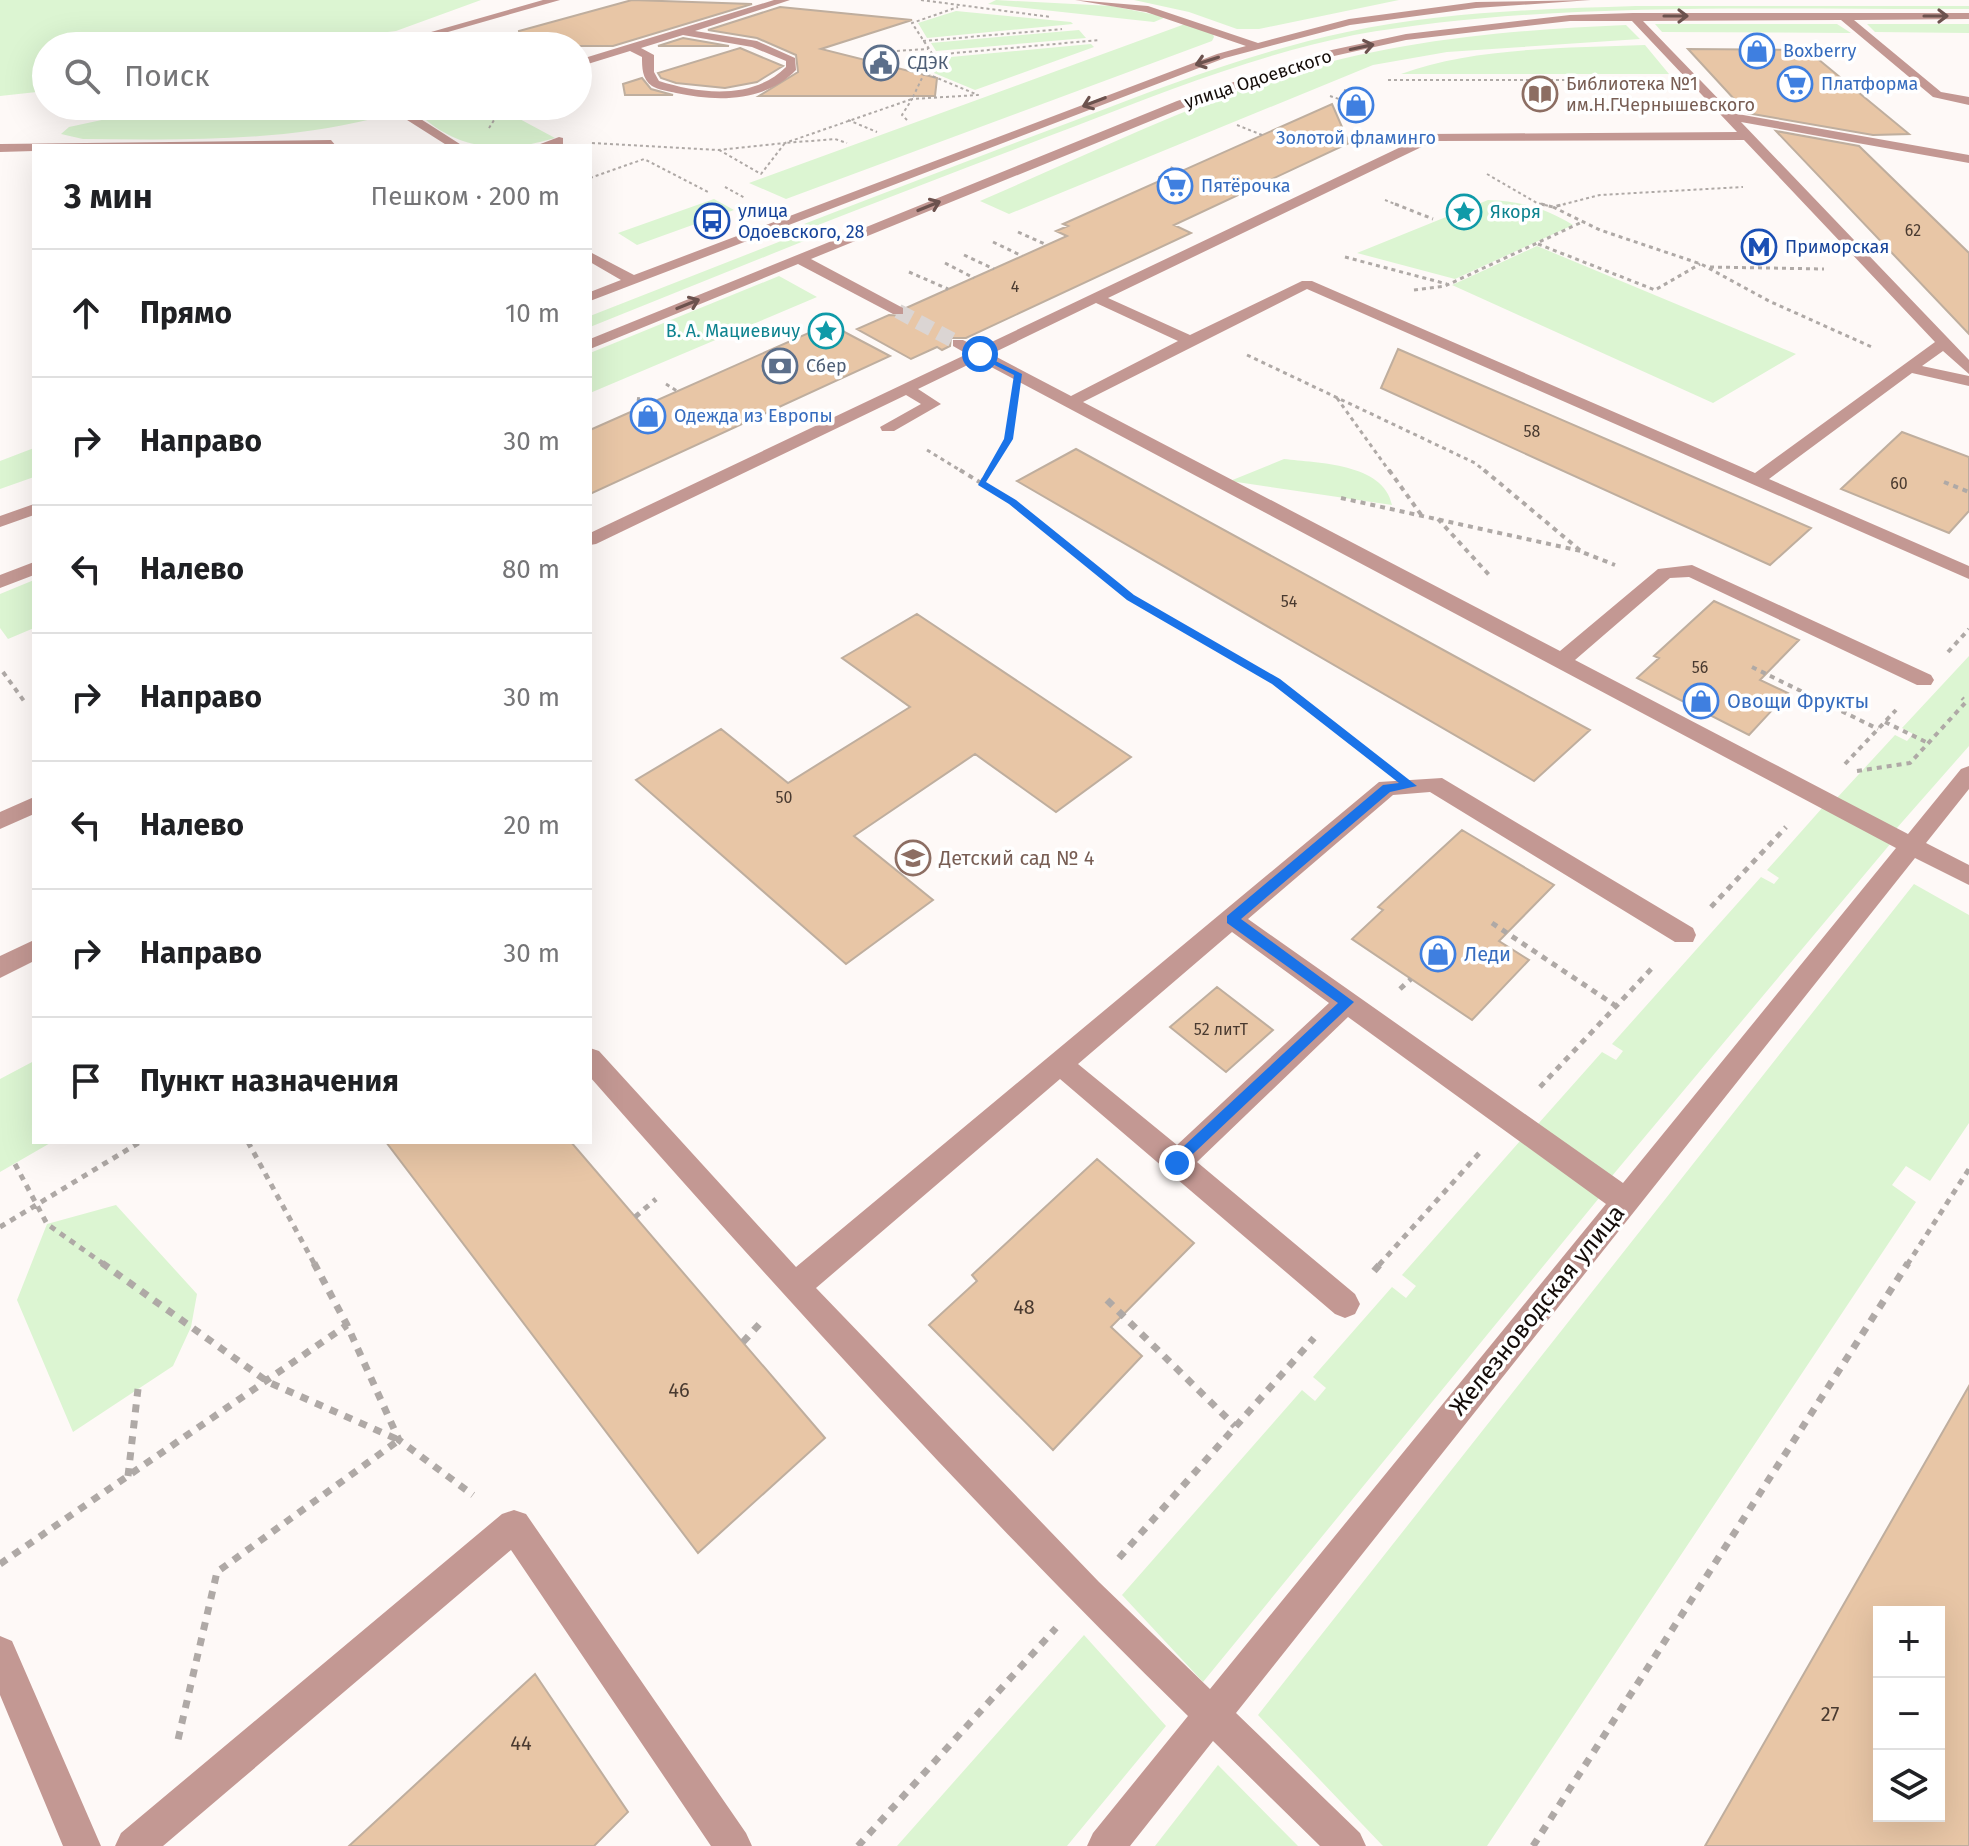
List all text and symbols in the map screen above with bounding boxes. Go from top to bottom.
one-way arrow [1662,8,1689,24]
one-way arrow [1922,8,1949,24]
search box [32,32,592,120]
shop icon: Boxberry [1738,32,1776,70]
one-way arrow [1349,39,1375,54]
place label: Boxberry [1783,40,1856,62]
public building icon: СДЭК [862,44,900,82]
street label: улица Одоевского [1182,45,1334,113]
place label: СДЭК [907,52,949,74]
icon: search [60,54,104,98]
one-way arrow [1194,54,1220,69]
text: Поиск [124,58,210,94]
supermarket icon: Платформа [1776,65,1814,103]
place label: Библиотека №1 им.Н.Г.Чернышевского [1566,73,1755,116]
place label: Платформа [1821,73,1918,95]
library icon: Библиотека №1 им.Н.Г.Чернышевского [1521,75,1559,113]
shop icon: Золотой фламинго [1337,86,1375,124]
one-way arrow [1083,96,1107,110]
place label: Золотой фламинго [1276,127,1436,149]
supermarket icon: Пятёрочка [1156,167,1194,205]
place label: Пятёрочка [1201,175,1291,197]
text: 3 мин [64,176,153,217]
text: Пешком · 200 m [371,181,560,212]
place icon: Якоря [1445,193,1483,231]
one-way arrow [916,198,941,213]
place label: улица Одоевского, 28 [738,200,865,243]
place label: Якоря [1490,201,1541,223]
bus stop icon: улица Одоевского, 28 [693,202,731,240]
house number: 62 [1905,221,1921,240]
metro station icon: Приморская [1740,228,1778,266]
place label: Приморская [1785,236,1889,258]
house number: 4 [1011,277,1020,296]
icon: ahead [64,291,108,335]
text: Прямо [140,295,232,331]
one-way arrow [675,296,700,311]
text: 10 m [505,298,560,329]
place icon: В. А. Мациевичу [807,312,845,350]
place label: В. А. Мациевичу [666,320,800,342]
route start [962,336,998,372]
bank icon: Сбер [761,347,799,385]
place label: Сбер [806,355,847,377]
shop icon: Одежда из Европы [629,397,667,435]
place label: Одежда из Европы [674,405,833,427]
icon: right [64,419,108,463]
house number: 58 [1524,422,1541,441]
text: Направо [140,423,262,459]
text: 30 m [503,426,560,457]
house number: 60 [1890,474,1908,493]
icon: left [64,547,108,591]
text: Налево [140,551,244,587]
text: 80 m [502,554,560,585]
house number: 54 [1281,592,1298,611]
house number: 56 [1692,658,1708,677]
icon: right [64,675,108,719]
text: Направо [140,679,262,715]
text: 30 m [503,682,560,713]
shop icon: Овощи Фрукты [1682,682,1720,720]
place label: Овощи Фрукты [1727,689,1869,713]
house number: 50 [776,788,793,807]
icon: left [64,803,108,847]
text: Налево [140,807,244,843]
text: 20 m [503,810,560,841]
school or university icon: Детский сад № 4 [894,839,932,877]
place label: Детский сад № 4 [938,846,1095,870]
icon: right [64,931,108,975]
text: Направо [140,935,262,971]
shop icon: Леди [1419,935,1457,973]
text: 30 m [503,938,560,969]
place label: Леди [1464,942,1511,966]
house number: 52 литТ [1194,1020,1249,1039]
icon: arrive [64,1059,108,1103]
text: Пункт назначения [140,1063,399,1099]
route end [1159,1145,1195,1181]
street label: Железноводская улица [1444,1199,1630,1421]
house number: 48 [1013,1295,1035,1319]
house number: 46 [668,1378,690,1402]
map controls [1873,1606,1945,1822]
button: + [1873,1606,1945,1678]
button: − [1873,1678,1945,1750]
house number: 27 [1821,1702,1839,1726]
house number: 44 [510,1731,532,1755]
button: layers [1873,1750,1945,1822]

